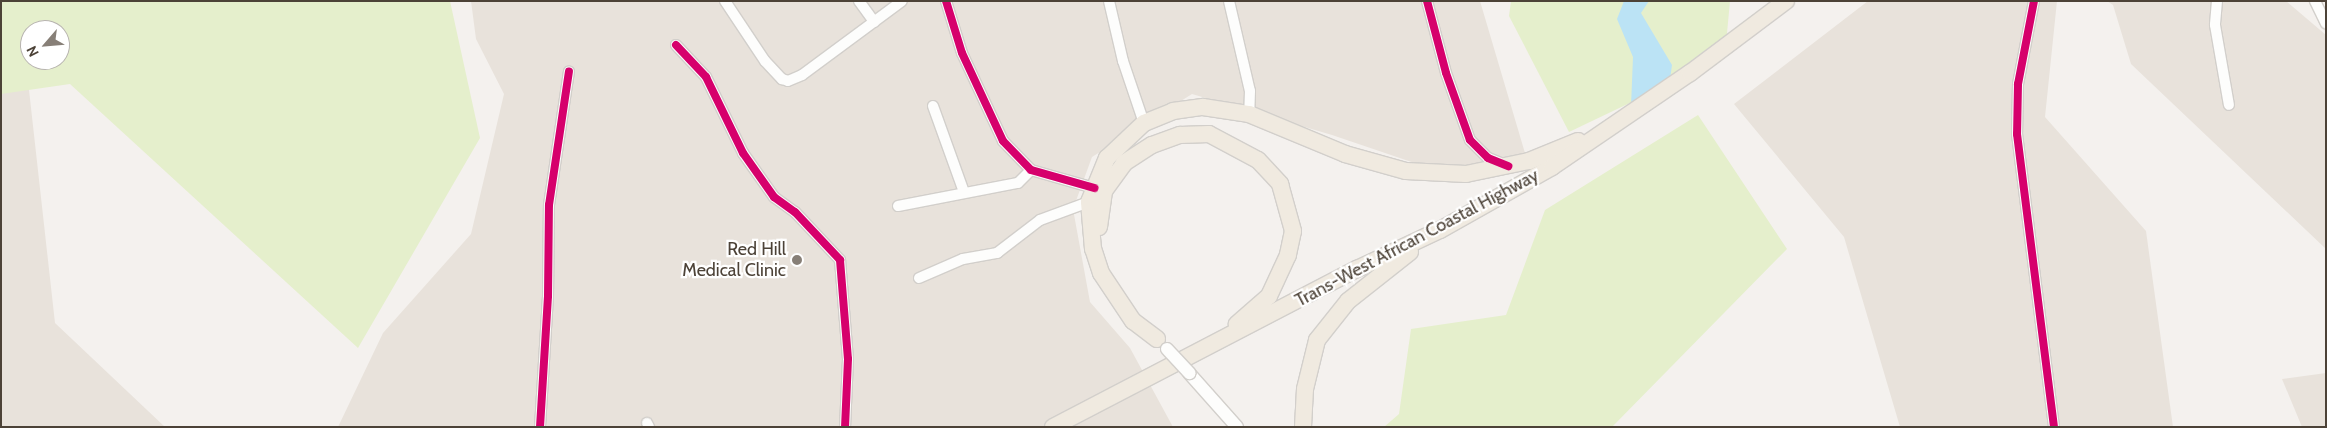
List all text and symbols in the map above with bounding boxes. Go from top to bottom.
north arrow [20,20,70,70]
text: N [22,43,43,60]
street label: Trans-West African Coastal Highway [1292,164,1542,312]
place label: Red Hill Medical Clinic [682,239,786,282]
marker: Red Hill Medical Clinic [790,253,804,267]

